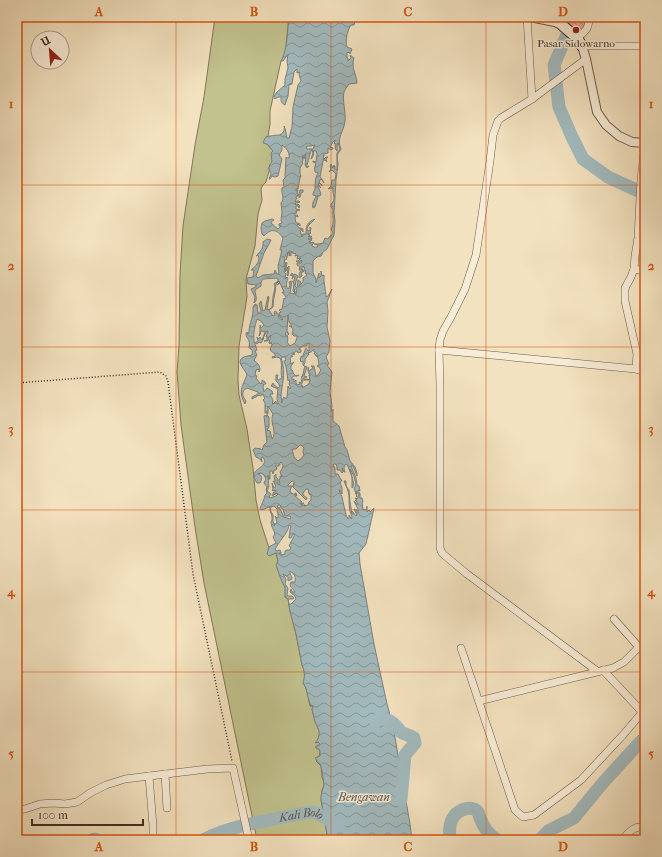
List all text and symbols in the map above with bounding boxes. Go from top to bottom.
text: A [94,4,104,19]
text: B [250,4,259,19]
text: C [404,4,413,19]
text: D [558,4,568,19]
marker: Pasar Sidowarno [571,25,581,35]
north arrow [30,30,70,70]
text: U [38,34,53,50]
place label: Pasar Sidowarno [537,37,615,50]
text: 1 [9,96,14,111]
text: 1 [649,96,654,111]
text: 2 [8,258,15,273]
text: 2 [648,258,655,273]
text: 3 [8,421,14,437]
text: 3 [648,421,654,437]
text: 4 [6,584,16,600]
text: 4 [646,584,656,600]
text: 5 [8,746,14,761]
text: 5 [648,746,654,761]
water label: Bengawan [337,790,390,804]
scale bar [32,801,143,827]
water label: Kali Bolo [277,805,326,825]
text: 100 m [38,808,68,822]
text: A [94,839,104,854]
text: B [250,839,259,854]
text: C [404,839,413,854]
text: D [558,839,568,854]

